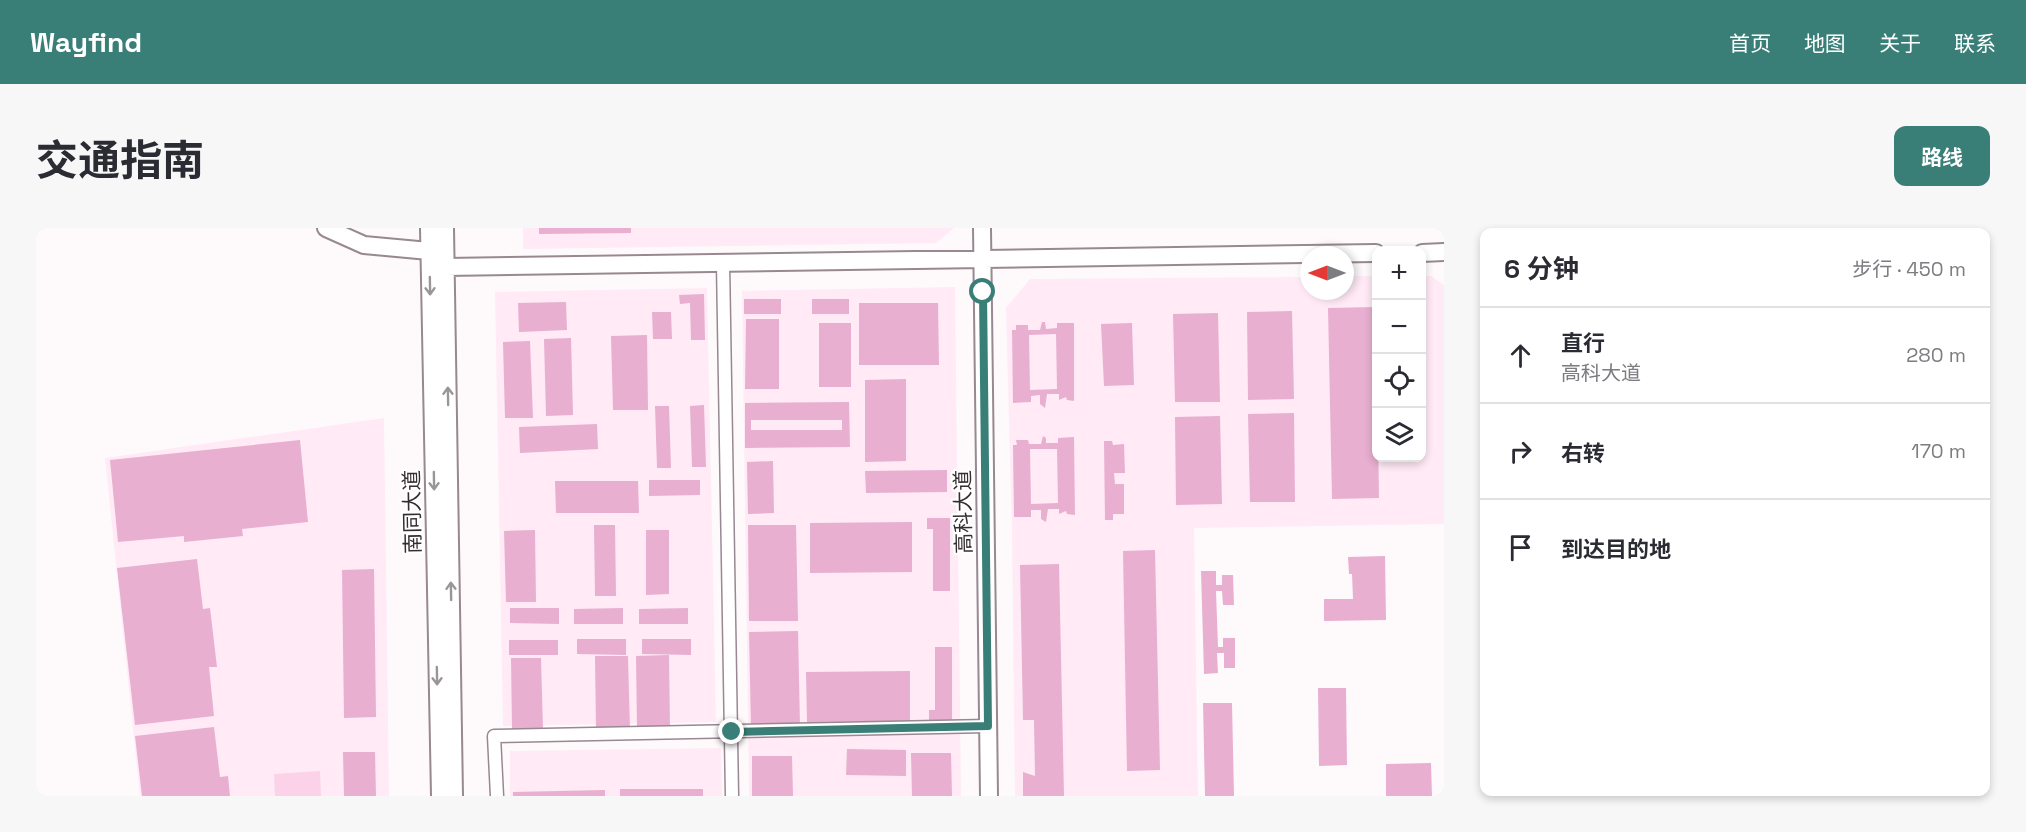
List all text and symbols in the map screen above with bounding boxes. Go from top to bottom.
text: Wayfind [30,24,142,60]
text: 首页 [1729,30,1771,57]
text: 地图 [1804,30,1846,57]
text: 关于 [1879,30,1921,57]
text: 联系 [1954,30,1996,57]
button: 路线 [1894,126,1990,186]
text: 交通指南 [36,134,204,187]
north arrow [1300,246,1354,300]
map controls [1372,246,1426,462]
button: + [1372,246,1426,300]
text: 6 分钟 [1504,252,1579,286]
text: 步行 · 450 m [1852,256,1966,282]
one-way arrow [424,276,436,296]
route start [969,278,995,304]
button: − [1372,300,1426,354]
text: 直行 [1561,329,1605,357]
icon: ahead [1504,339,1537,372]
text: 280 m [1906,342,1966,368]
button: locate [1372,354,1426,408]
text: 高科大道 [1561,360,1641,386]
one-way arrow [442,386,454,406]
button: layers [1372,408,1426,462]
icon: right [1504,435,1537,468]
text: 170 m [1911,438,1966,464]
text: 右转 [1561,439,1605,467]
street label: 南同大道 [398,470,426,554]
street label: 高科大道 [949,470,977,554]
one-way arrow [428,471,439,491]
icon: arrive [1504,531,1537,564]
text: 到达目的地 [1561,535,1671,563]
one-way arrow [445,581,457,601]
one-way arrow [432,666,443,686]
route end [718,718,744,744]

